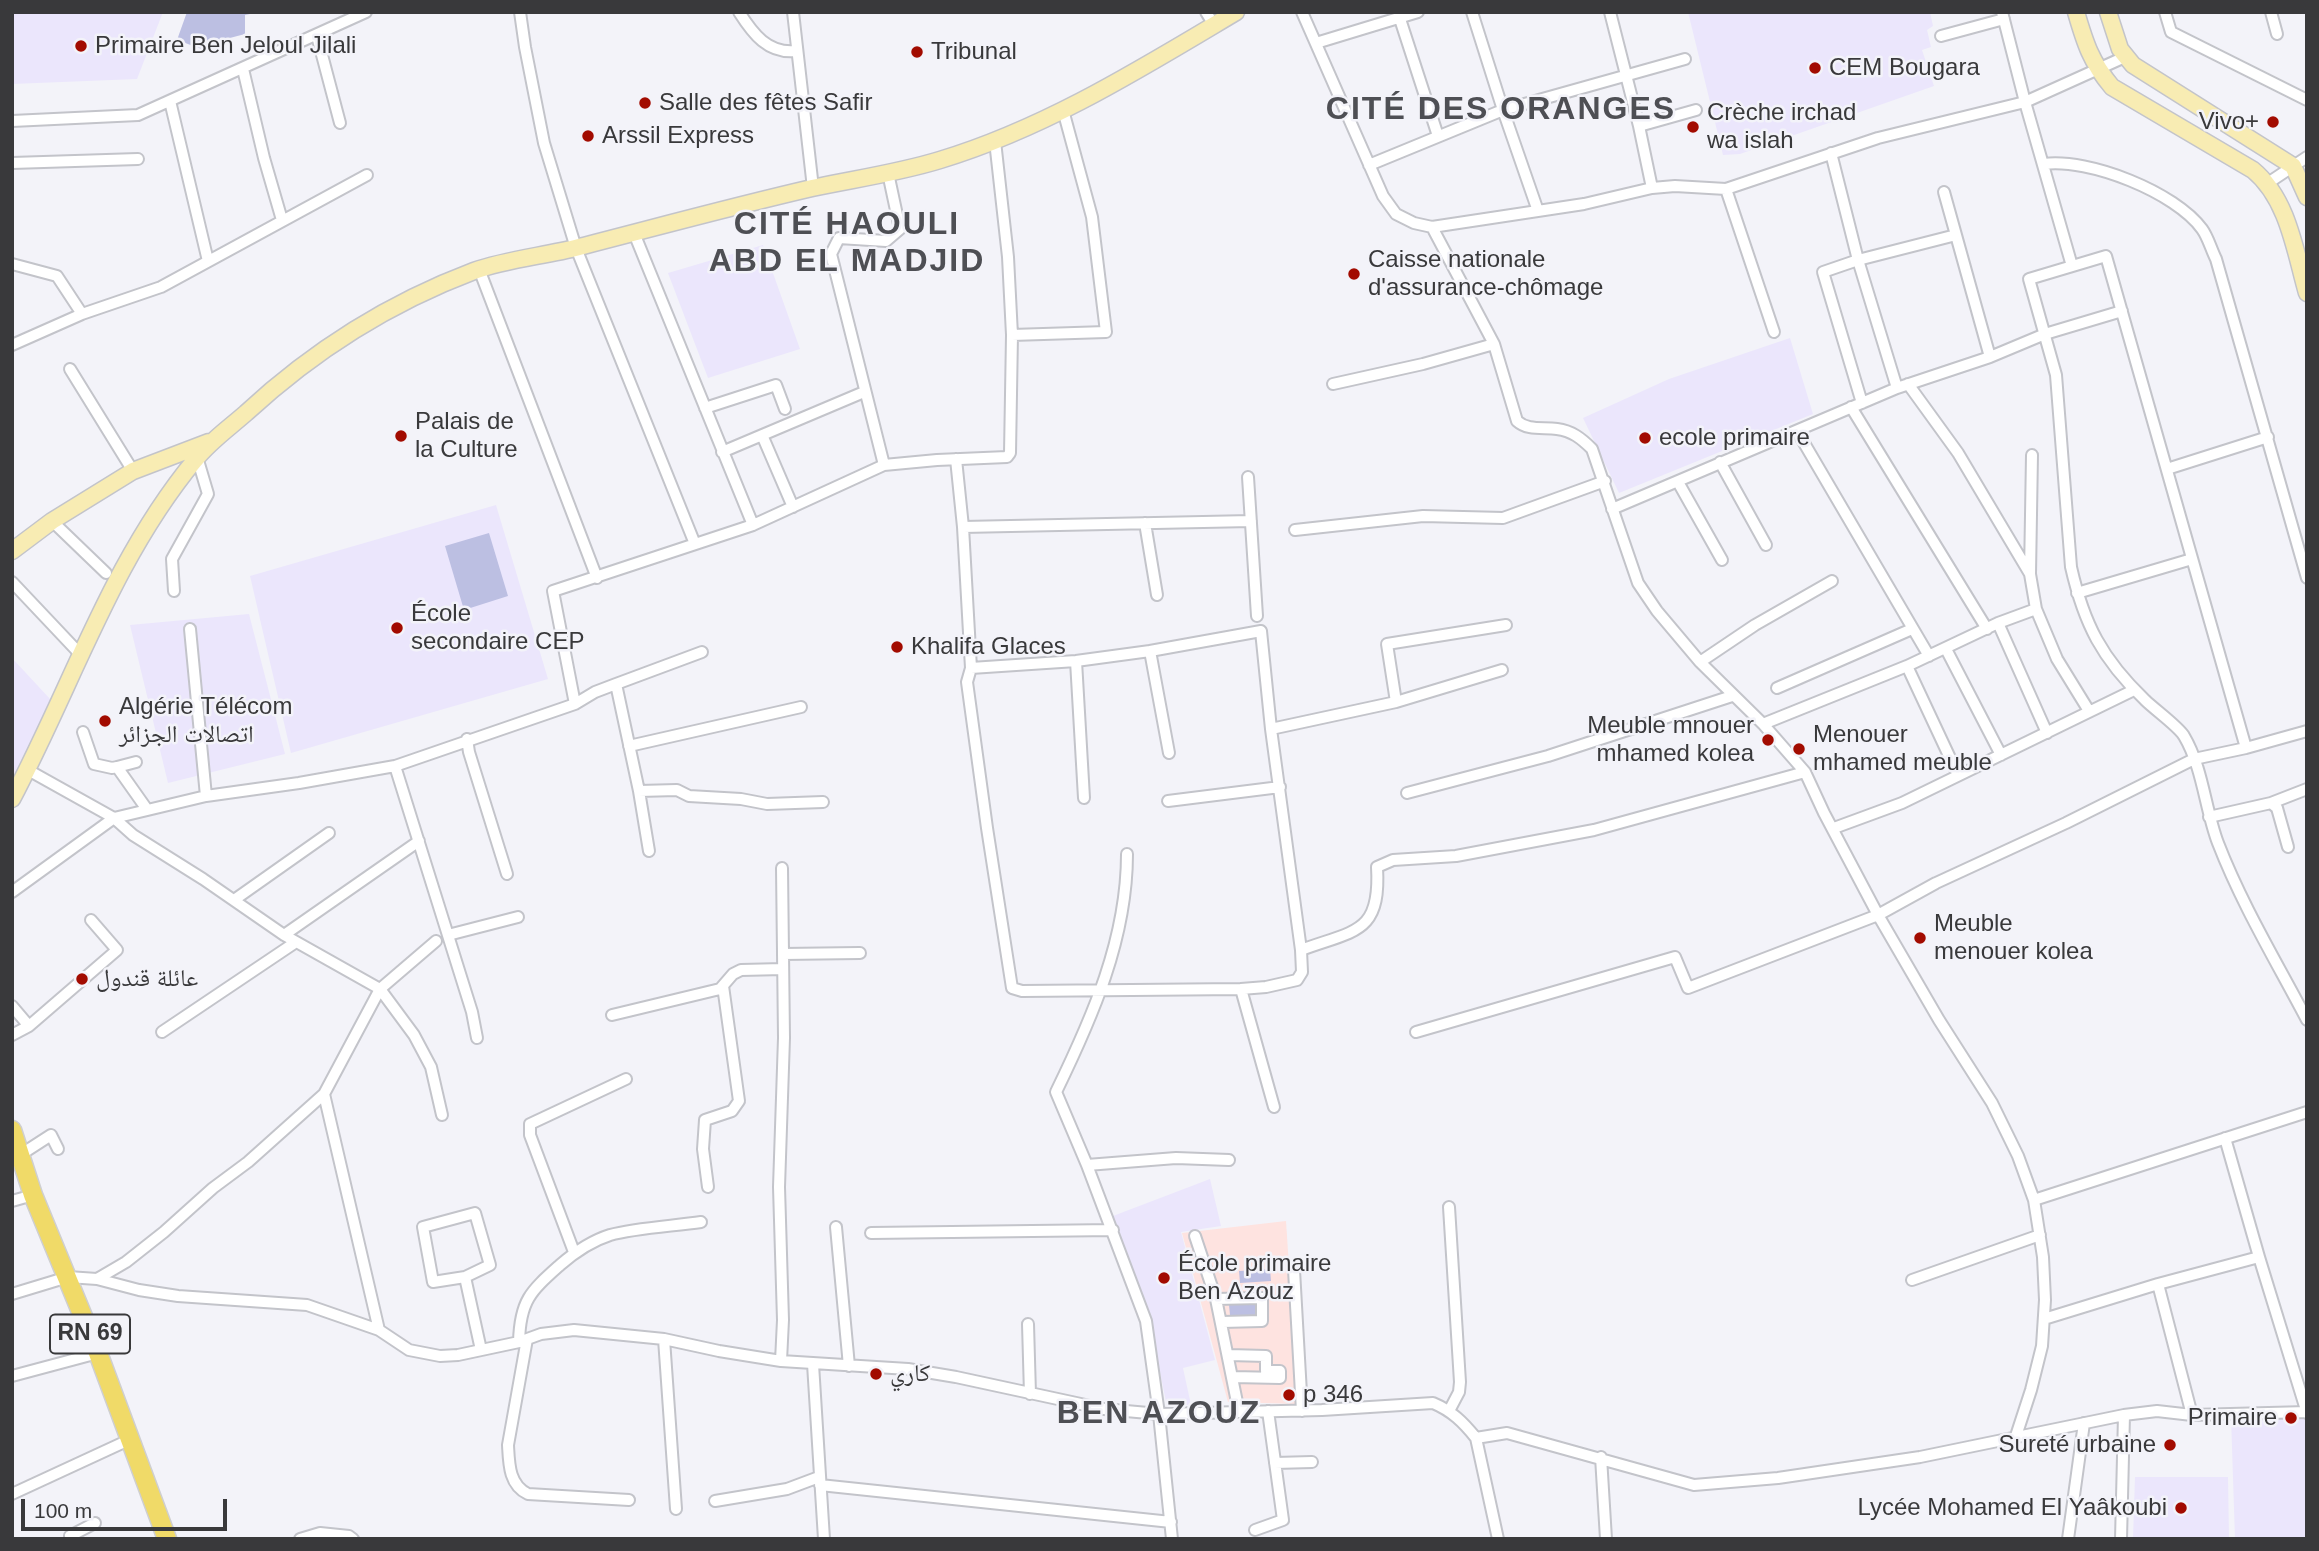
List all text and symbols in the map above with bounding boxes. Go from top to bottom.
place label: Primaire Ben Jeloul Jilali [95,32,356,60]
marker: Primaire Ben Jeloul Jilali [73,38,89,54]
place label: Tribunal [931,38,1017,66]
marker: Tribunal [909,44,925,60]
place label: CEM Bougara [1829,54,1980,82]
marker: CEM Bougara [1807,60,1823,76]
place label: Salle des fêtes Safir [659,89,872,117]
district label: CITÉ DES ORANGES [1328,91,1674,129]
marker: Salle des fêtes Safir [637,95,653,111]
place label: Crèche irchad wa islah [1707,99,1856,155]
place label: Vivo+ [2199,108,2259,136]
marker: Vivo+ [2265,114,2281,130]
marker: Crèche irchad wa islah [1685,119,1701,135]
place label: Arssil Express [602,122,754,150]
marker: Arssil Express [580,128,596,144]
district label: CITÉ HAOULI ABD EL MADJID [710,206,984,281]
place label: Caisse nationale d'assurance-chômage [1368,246,1603,302]
marker: Caisse nationale d'assurance-chômage [1346,266,1362,282]
place label: Palais de la Culture [415,408,518,464]
place label: ecole primaire [1659,424,1810,452]
marker: Palais de la Culture [393,428,409,444]
marker: ecole primaire [1637,430,1653,446]
place label: École secondaire CEP [411,600,584,656]
marker: École secondaire CEP [389,620,405,636]
place label: Khalifa Glaces [911,633,1066,661]
marker: Khalifa Glaces [889,639,905,655]
place label: Algérie Télécom اتصالات الجزائر [119,693,292,749]
place label: Meuble mnouer mhamed kolea [1587,712,1754,768]
marker: Algérie Télécom اتصالات الجزائر [97,713,113,729]
place label: Menouer mhamed meuble [1813,721,1992,777]
marker: Meuble mnouer mhamed kolea [1760,732,1776,748]
marker: Menouer mhamed meuble [1791,741,1807,757]
place label: Meuble menouer kolea [1934,910,2093,966]
marker: Meuble menouer kolea [1912,930,1928,946]
place label: عائلة قندول [96,965,198,993]
marker: عائلة قندول [74,971,90,987]
place label: École primaire Ben Azouz [1178,1250,1331,1306]
marker: École primaire Ben Azouz [1156,1270,1172,1286]
road number: RN 69 [50,1315,130,1354]
place label: كاري [890,1360,930,1388]
marker: كاري [868,1366,884,1382]
place label: p 346 [1303,1381,1363,1409]
marker: p 346 [1281,1387,1297,1403]
district label: BEN AZOUZ [1058,1395,1260,1433]
place label: Primaire [2188,1404,2277,1432]
marker: Primaire [2283,1410,2299,1426]
place label: Sureté urbaine [1999,1431,2156,1459]
marker: Sureté urbaine [2162,1437,2178,1453]
scale bar [24,1484,231,1528]
place label: Lycée Mohamed El Yaâkoubi [1857,1494,2167,1522]
text: 100 m [34,1499,92,1522]
marker: Lycée Mohamed El Yaâkoubi [2173,1500,2189,1516]

